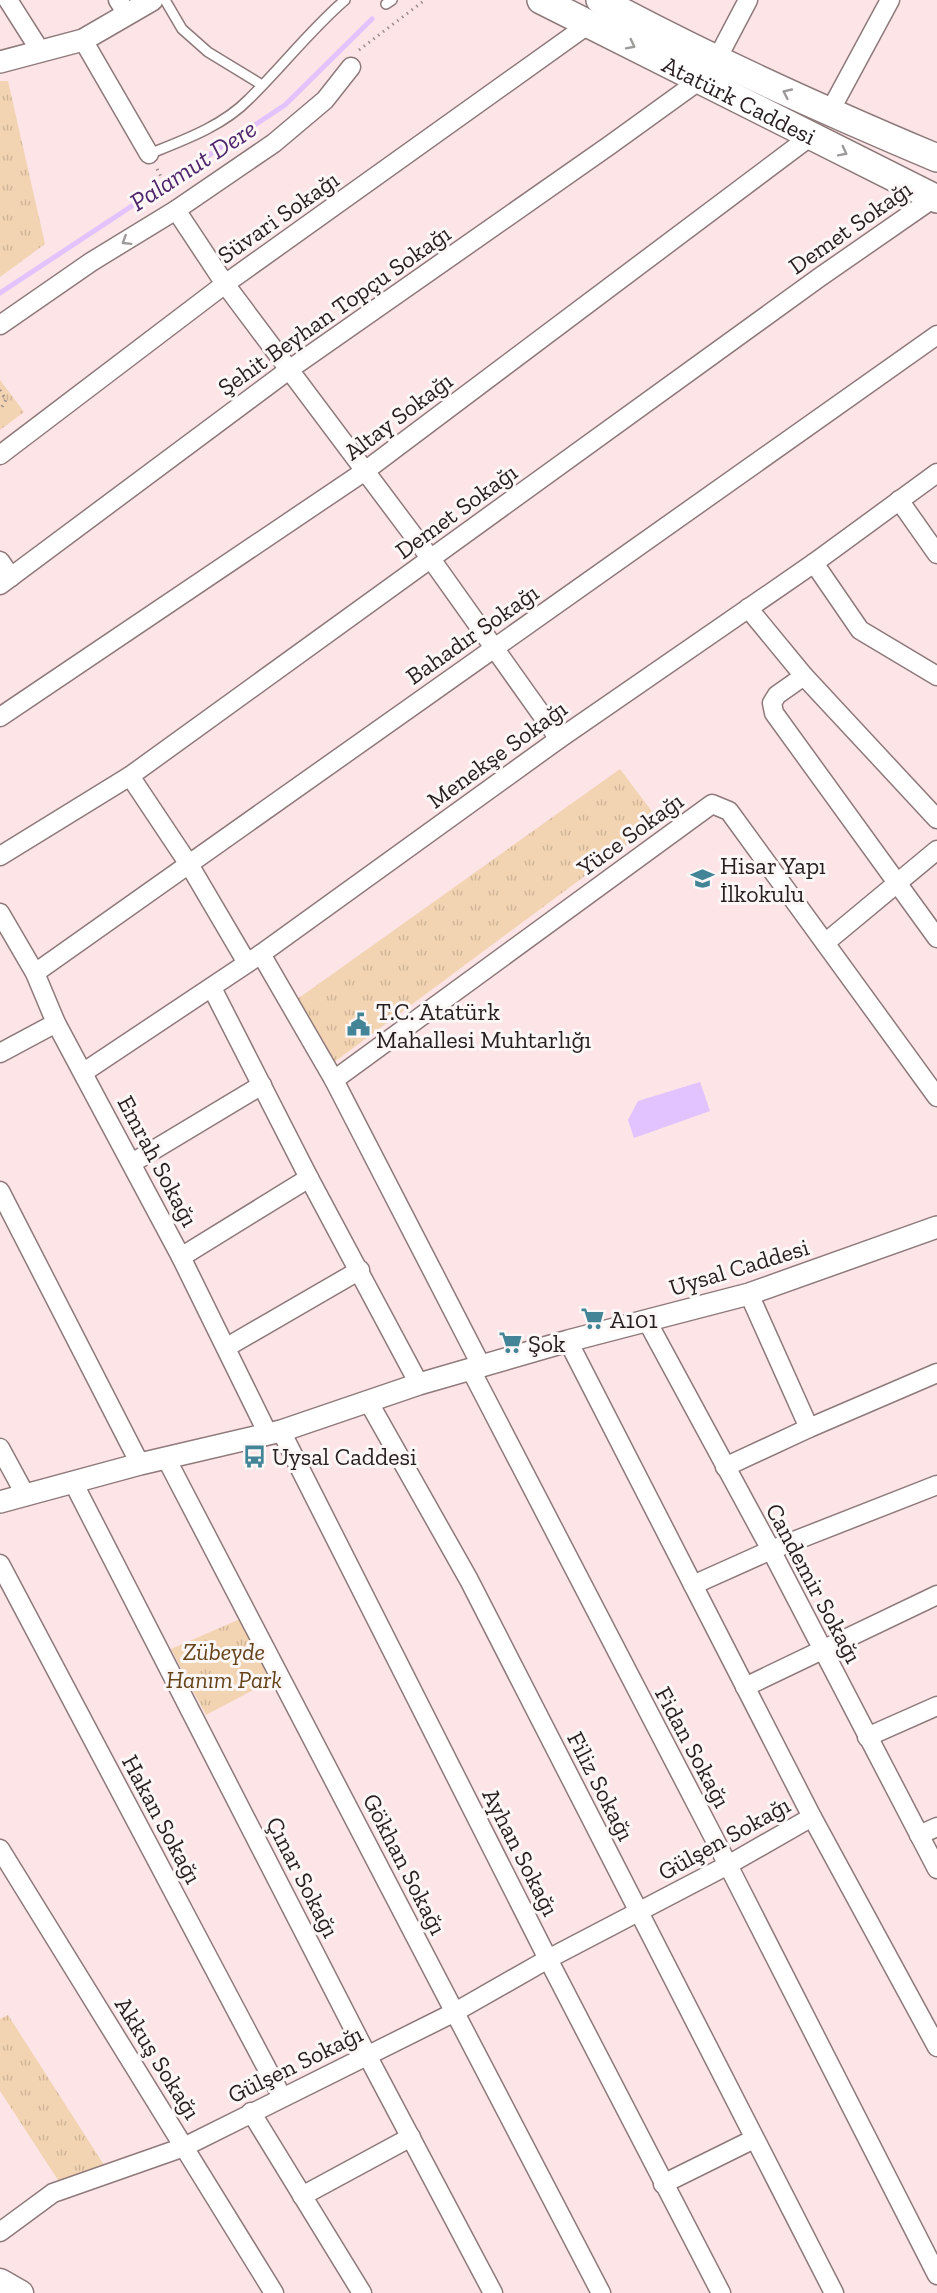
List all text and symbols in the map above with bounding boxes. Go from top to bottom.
one-way arrow [625,38,636,49]
street label: Atatürk Caddesi [658,49,821,150]
one-way arrow [783,88,794,100]
water label: Palamut Dere [124,112,262,218]
one-way arrow [837,144,848,156]
street label: Süvari Sokağı [212,165,344,269]
street label: Demet Sokağı [783,174,917,280]
street label: Şehit Beyhan Topçu Sokağı [212,218,456,401]
one-way arrow [122,233,132,245]
street label: Altay Sokağı [338,366,458,466]
street label: Demet Sokağı [389,457,523,565]
street label: Bahadır Sokağı [400,577,544,690]
street label: Menekşe Sokağı [421,693,573,814]
street label: Yüce Sokağı [571,786,689,883]
place label: Hisar Yapı İlkokulu [720,851,826,908]
school or university icon: Hisar Yapı İlkokulu [689,866,715,892]
place label: T.C. Atatürk Mahallesi Muhtarlığı [376,997,592,1054]
public building icon: T.C. Atatürk Mahallesi Muhtarlığı [345,1012,371,1038]
street label: Emrah Sokağı [111,1091,205,1232]
street label: Uysal Caddesi [666,1232,813,1302]
place label: A101 [610,1305,658,1334]
supermarket icon: A101 [579,1306,605,1332]
place label: Şok [528,1329,566,1358]
supermarket icon: Şok [497,1330,523,1356]
place label: Uysal Caddesi [272,1442,417,1471]
bus stop icon: Uysal Caddesi [241,1443,267,1469]
street label: Candemir Sokağı [760,1498,868,1668]
park label: Zübeyde Hanım Park [166,1637,282,1694]
street label: Fidan Sokağı [649,1681,737,1813]
street label: Filiz Sokağı [561,1726,641,1846]
street label: Hakan Sokağı [116,1750,208,1889]
street label: Ayhan Sokağı [476,1783,566,1921]
street label: Gökhan Sokağı [357,1789,453,1940]
street label: Gülşen Sokağı [653,1790,795,1886]
street label: Çınar Sokağı [260,1812,346,1943]
street label: Akkuş Sokağı [109,1991,207,2125]
street label: Gülşen Sokağı [223,2019,367,2109]

